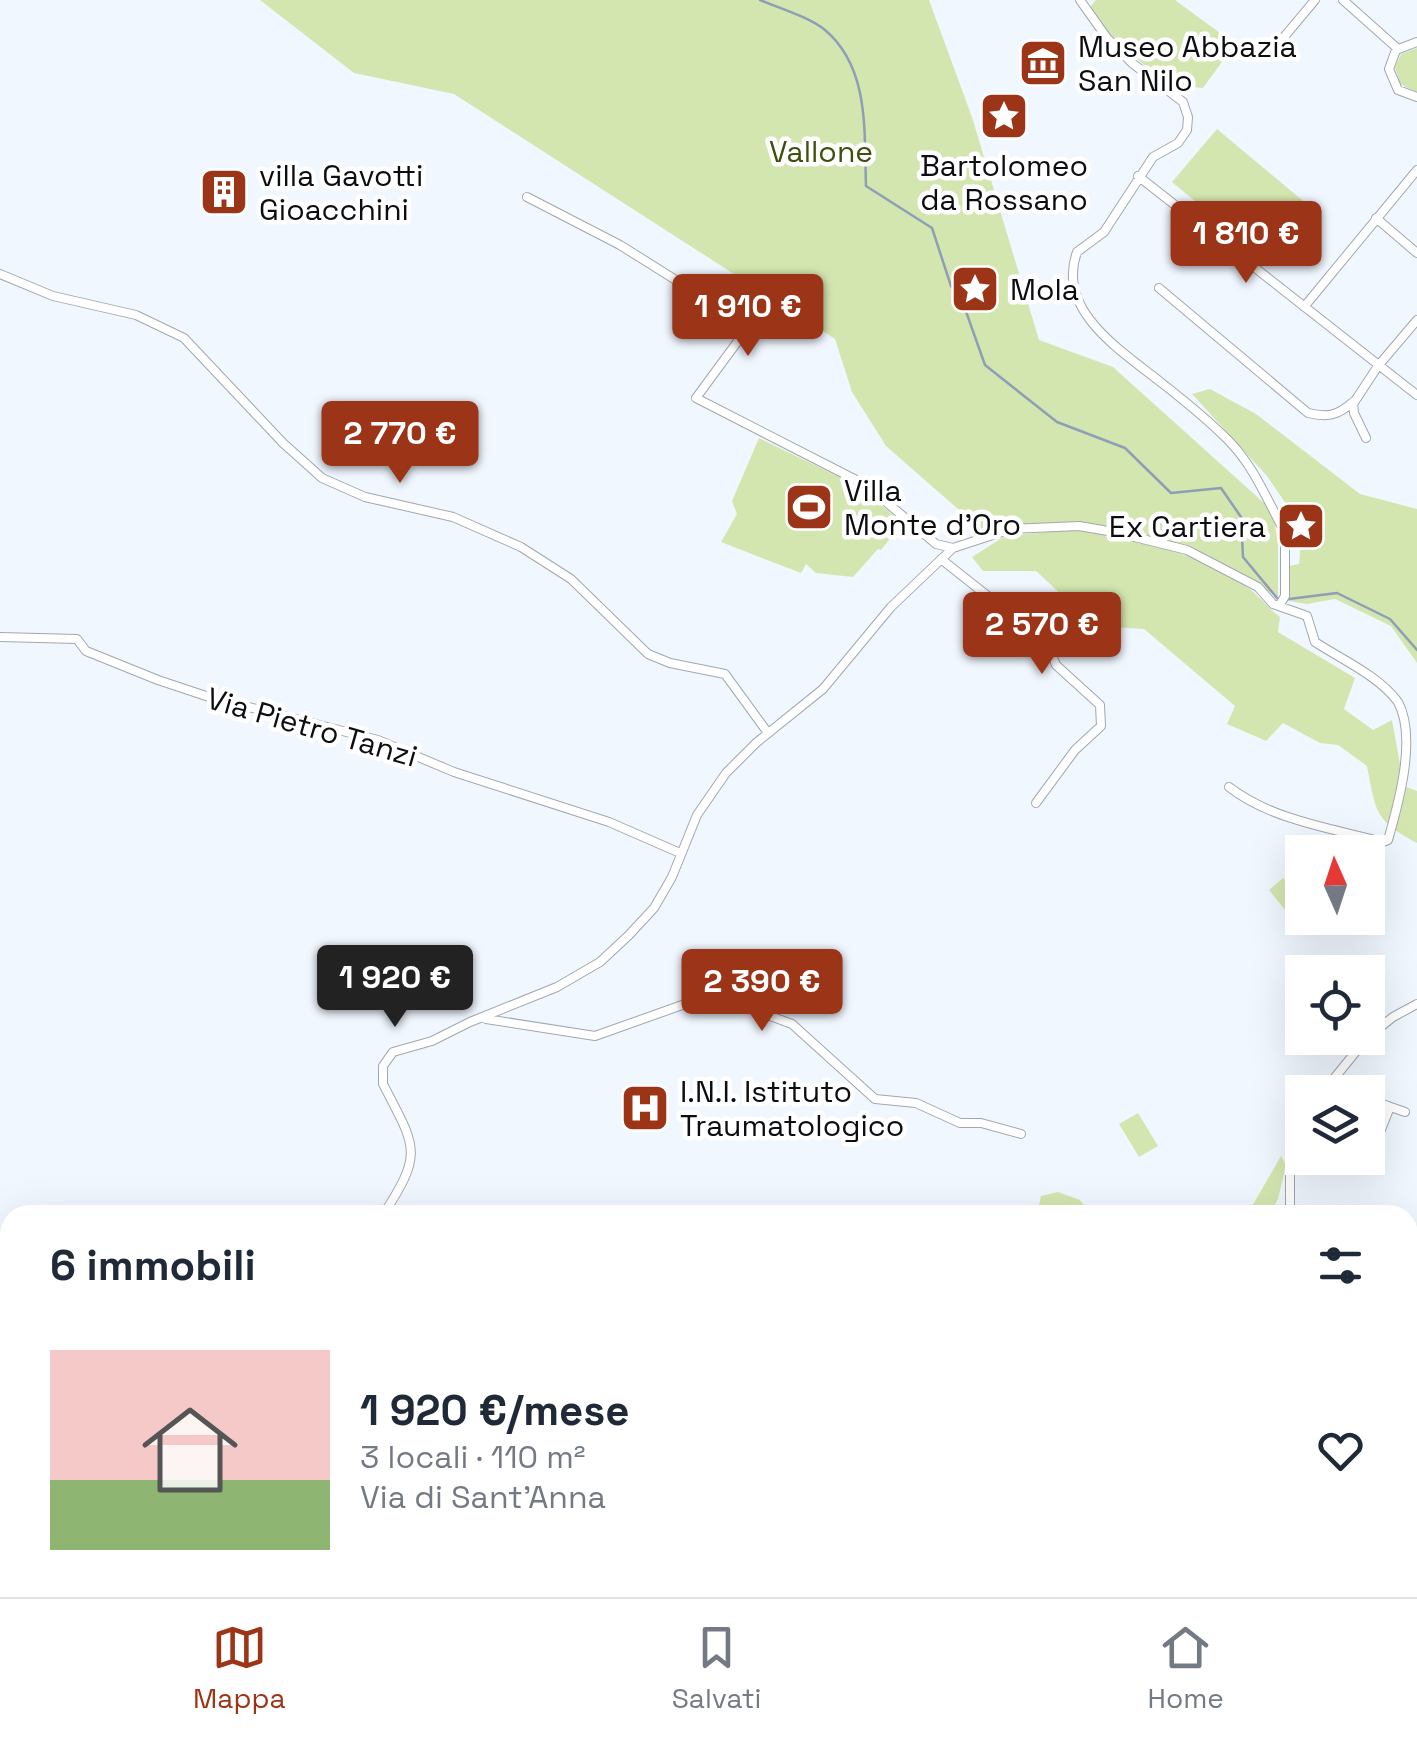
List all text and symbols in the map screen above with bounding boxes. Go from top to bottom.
place label: Museo Abbazia San Nilo [1078,27,1297,100]
museum icon: Museo Abbazia San Nilo [1017,37,1069,89]
place icon: Bartolomeo da Rossano [978,90,1030,142]
park label: Vallone [769,132,873,171]
place label: Bartolomeo da Rossano [920,146,1088,219]
place label: villa Gavotti Gioacchini [259,156,423,229]
building icon: villa Gavotti Gioacchini [198,166,250,218]
pin: 1 810 € [1154,201,1338,286]
text: 1 810 € [1193,213,1299,253]
place icon: Mola [949,263,1001,315]
place label: Mola [1010,270,1079,309]
pin: 1 910 € [656,274,840,359]
text: 1 910 € [694,286,802,326]
pin: 2 770 € [308,401,492,486]
text: 2 770 € [343,413,457,453]
place label: Villa Monte d'Oro [844,471,1021,544]
sports icon: Villa Monte d'Oro [783,481,835,533]
place icon: Ex Cartiera [1275,500,1327,552]
place label: Ex Cartiera [1109,507,1266,546]
pin: 2 570 € [950,592,1134,677]
text: 2 570 € [985,604,1099,644]
street label: Via Pietro Tanzi [202,678,422,776]
north arrow [1285,835,1385,935]
map controls [1285,835,1385,1175]
pin: 1 920 € [303,945,487,1030]
pin: 2 390 € [670,949,854,1034]
button: locate [1285,955,1385,1055]
text: 1 920 € [339,957,451,997]
text: 2 390 € [704,961,820,1001]
place label: I.N.I. Istituto Traumatologico [680,1072,904,1145]
button: layers [1285,1075,1385,1175]
hospital icon: I.N.I. Istituto Traumatologico [619,1082,671,1134]
icon: filters [1313,1238,1368,1293]
text: 6 immobili [50,1239,256,1292]
text: 1 920 €/mese [360,1384,630,1437]
icon: home [130,1390,250,1510]
icon: heart [1313,1423,1368,1478]
text: 3 locali · 110 m² [360,1437,586,1477]
text: Via di Sant'Anna [360,1477,606,1517]
tab: Mappa [193,1620,286,1716]
tab: Salvati [672,1620,761,1716]
tab: Home [1148,1620,1224,1716]

